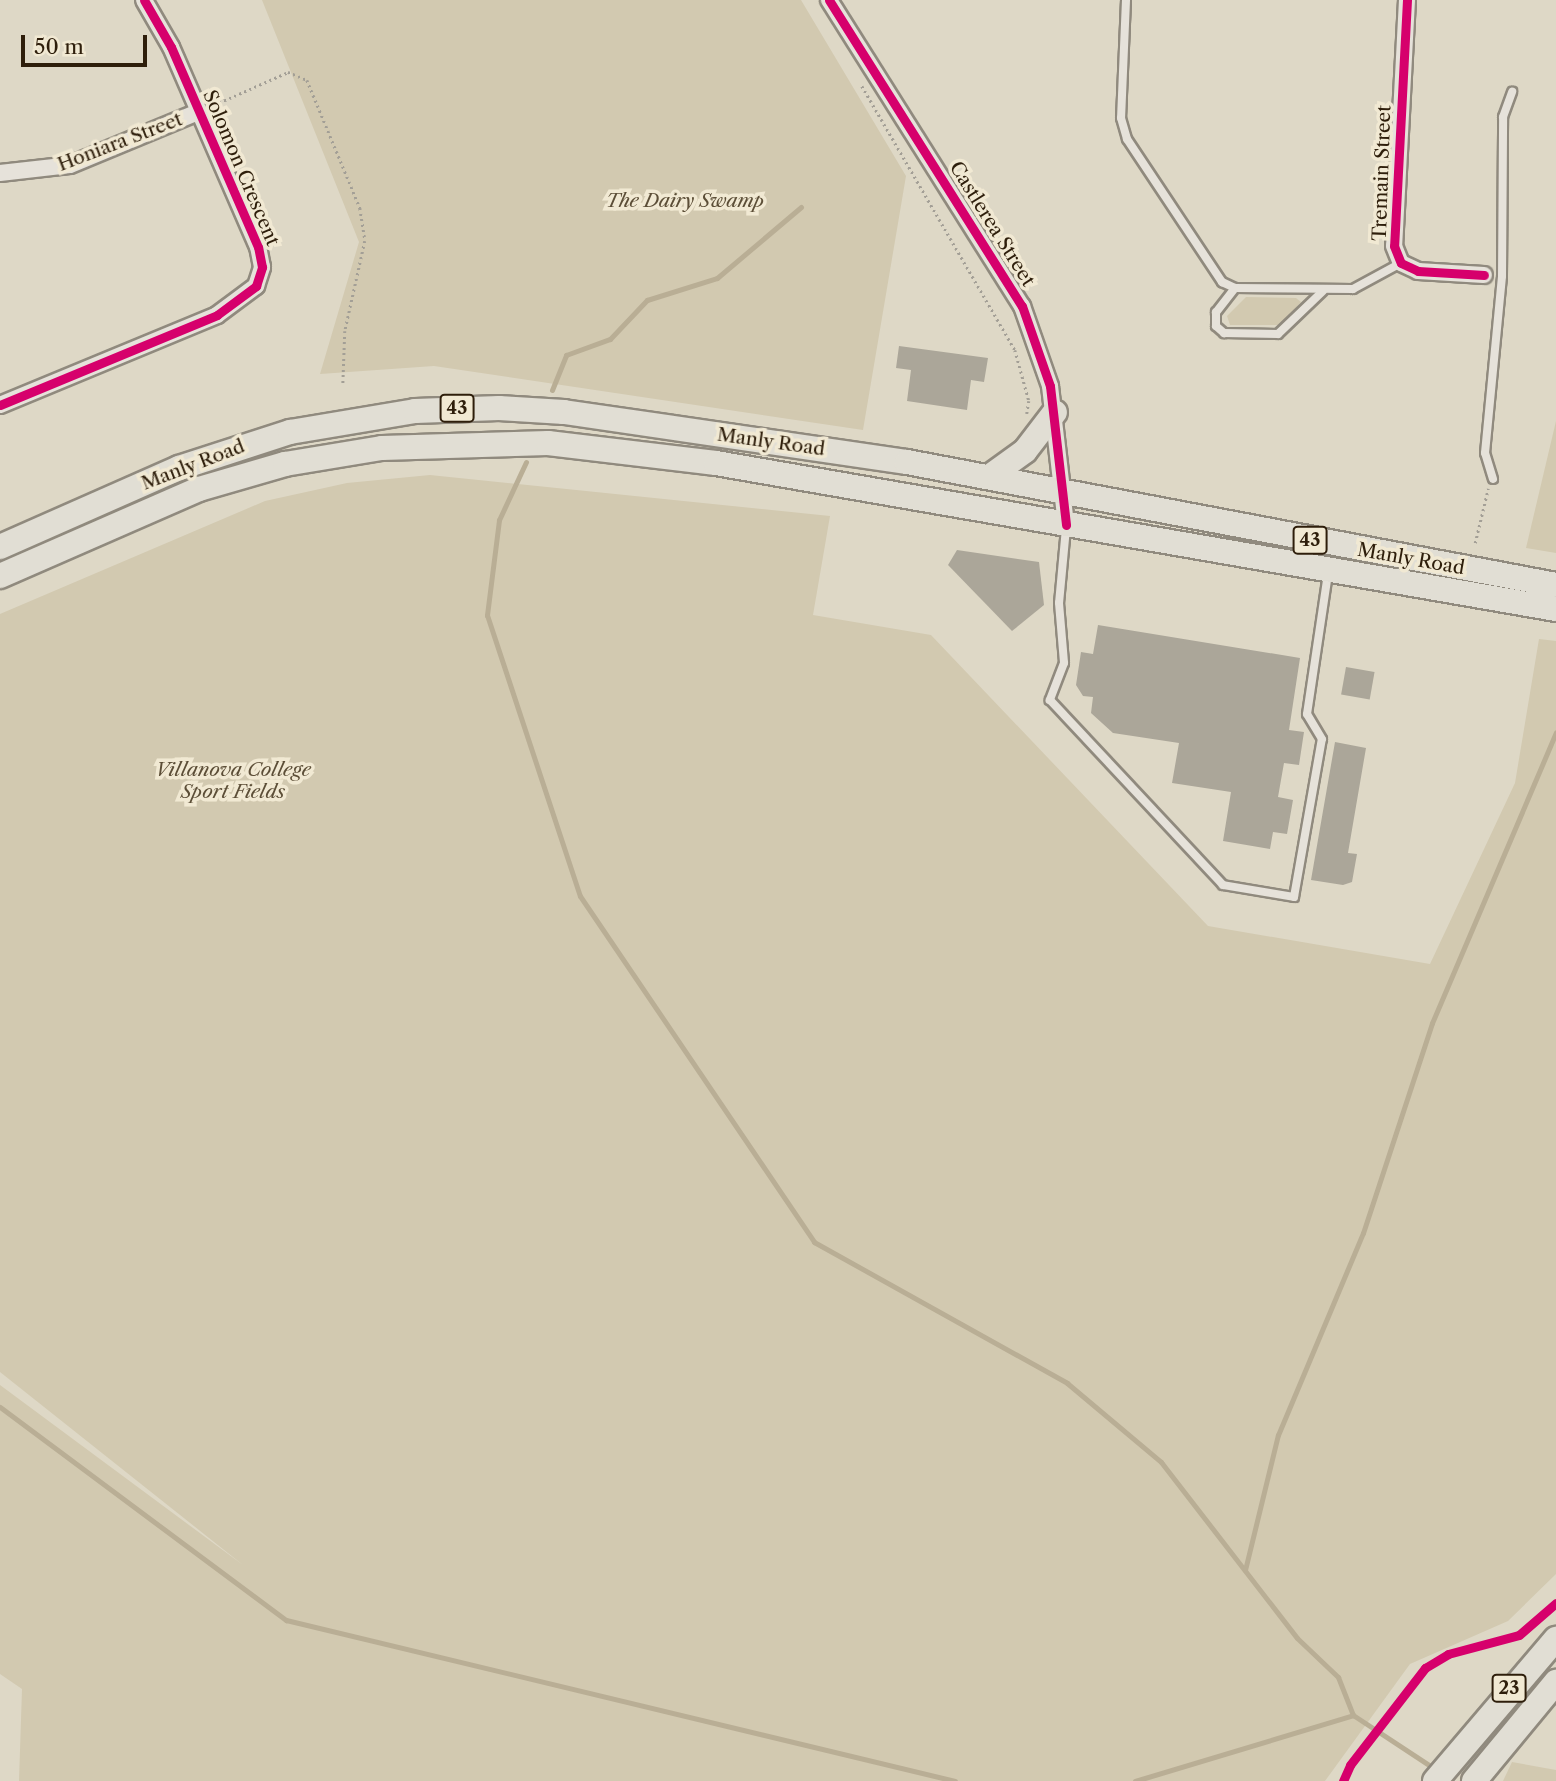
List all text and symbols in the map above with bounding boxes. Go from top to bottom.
scale bar [24,21,150,65]
text: 50 m [34,34,84,59]
street label: Solomon Crescent [198,87,284,249]
street label: Tremain Street [1368,105,1396,241]
street label: Honiara Street [54,108,186,176]
street label: Castlerea Street [944,157,1040,291]
park label: The Dairy Swamp [606,190,764,212]
road number: 43 [440,394,475,422]
street label: Manly Road [715,423,827,461]
street label: Manly Road [138,435,248,495]
road number: 43 [1292,526,1328,554]
street label: Manly Road [1355,538,1467,580]
park label: Villanova College Sport Fields [155,759,311,803]
road number: 23 [1492,1674,1526,1702]

